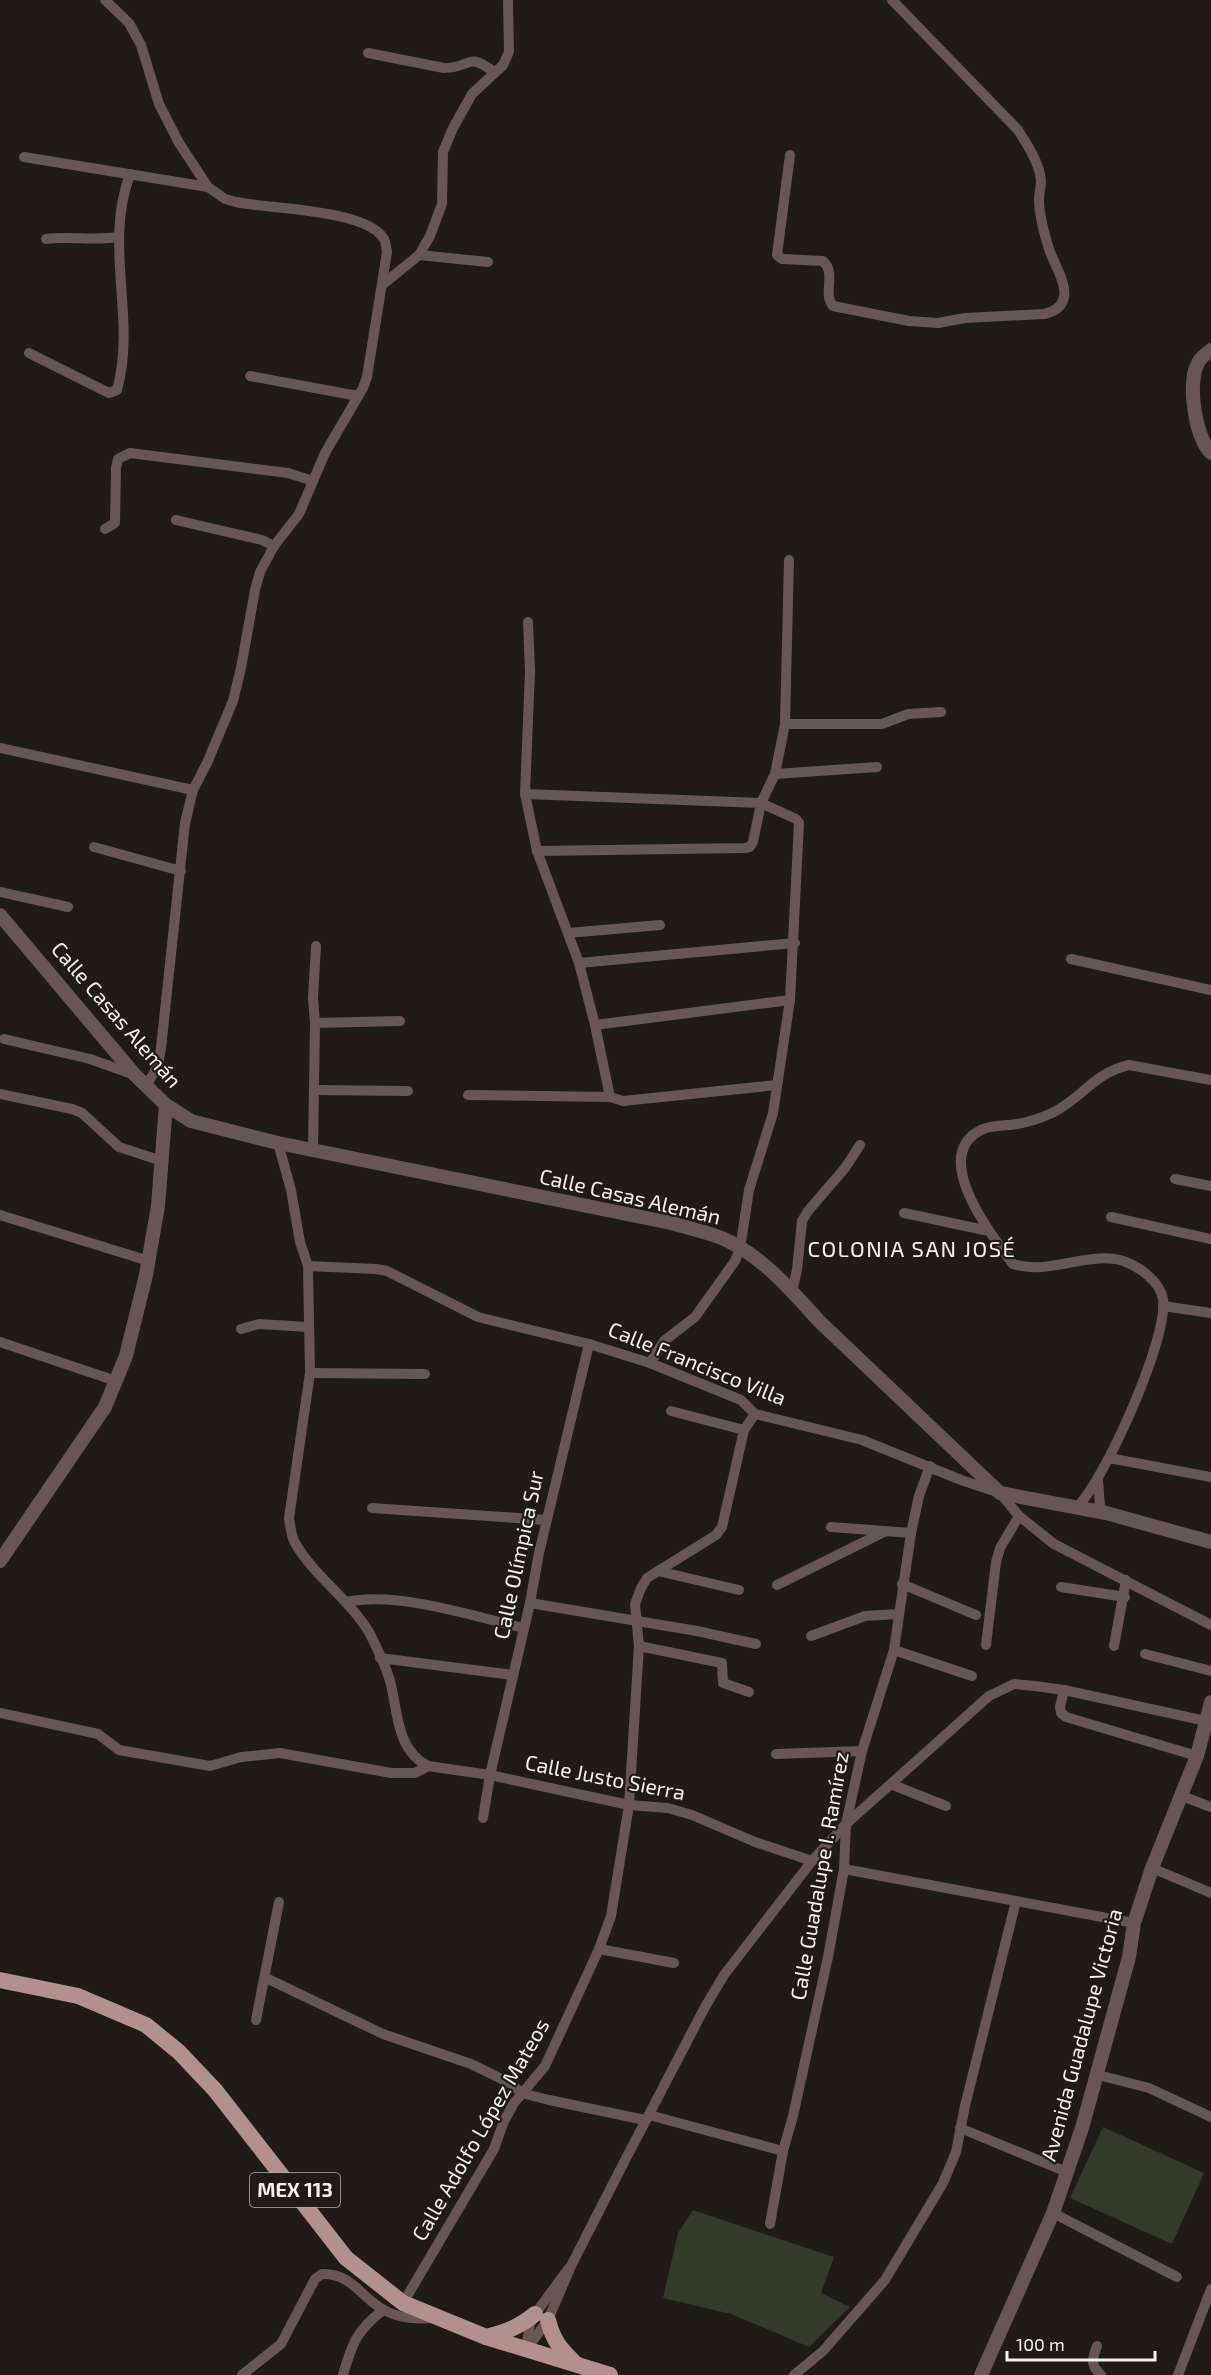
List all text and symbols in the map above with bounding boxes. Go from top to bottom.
street label: Calle Casas Alemán [47,936,187,1092]
street label: Calle Casas Alemán [537,1163,723,1229]
district label: COLONIA SAN JOSÉ [808,1235,1016,1261]
street label: Calle Francisco Villa [605,1316,790,1410]
street label: Calle Olímpica Sur [487,1467,548,1641]
street label: Calle Justo Sierra [523,1749,687,1804]
street label: Calle Guadalupe I. Ramírez [784,1750,853,2002]
street label: Avenida Guadalupe Victoria [1035,1906,1126,2163]
street label: Calle Adolfo López Mateos [406,2014,554,2245]
road number: MEX 113 [250,2173,340,2207]
scale bar [1007,2324,1156,2362]
text: 100 m [1016,2333,1065,2355]

